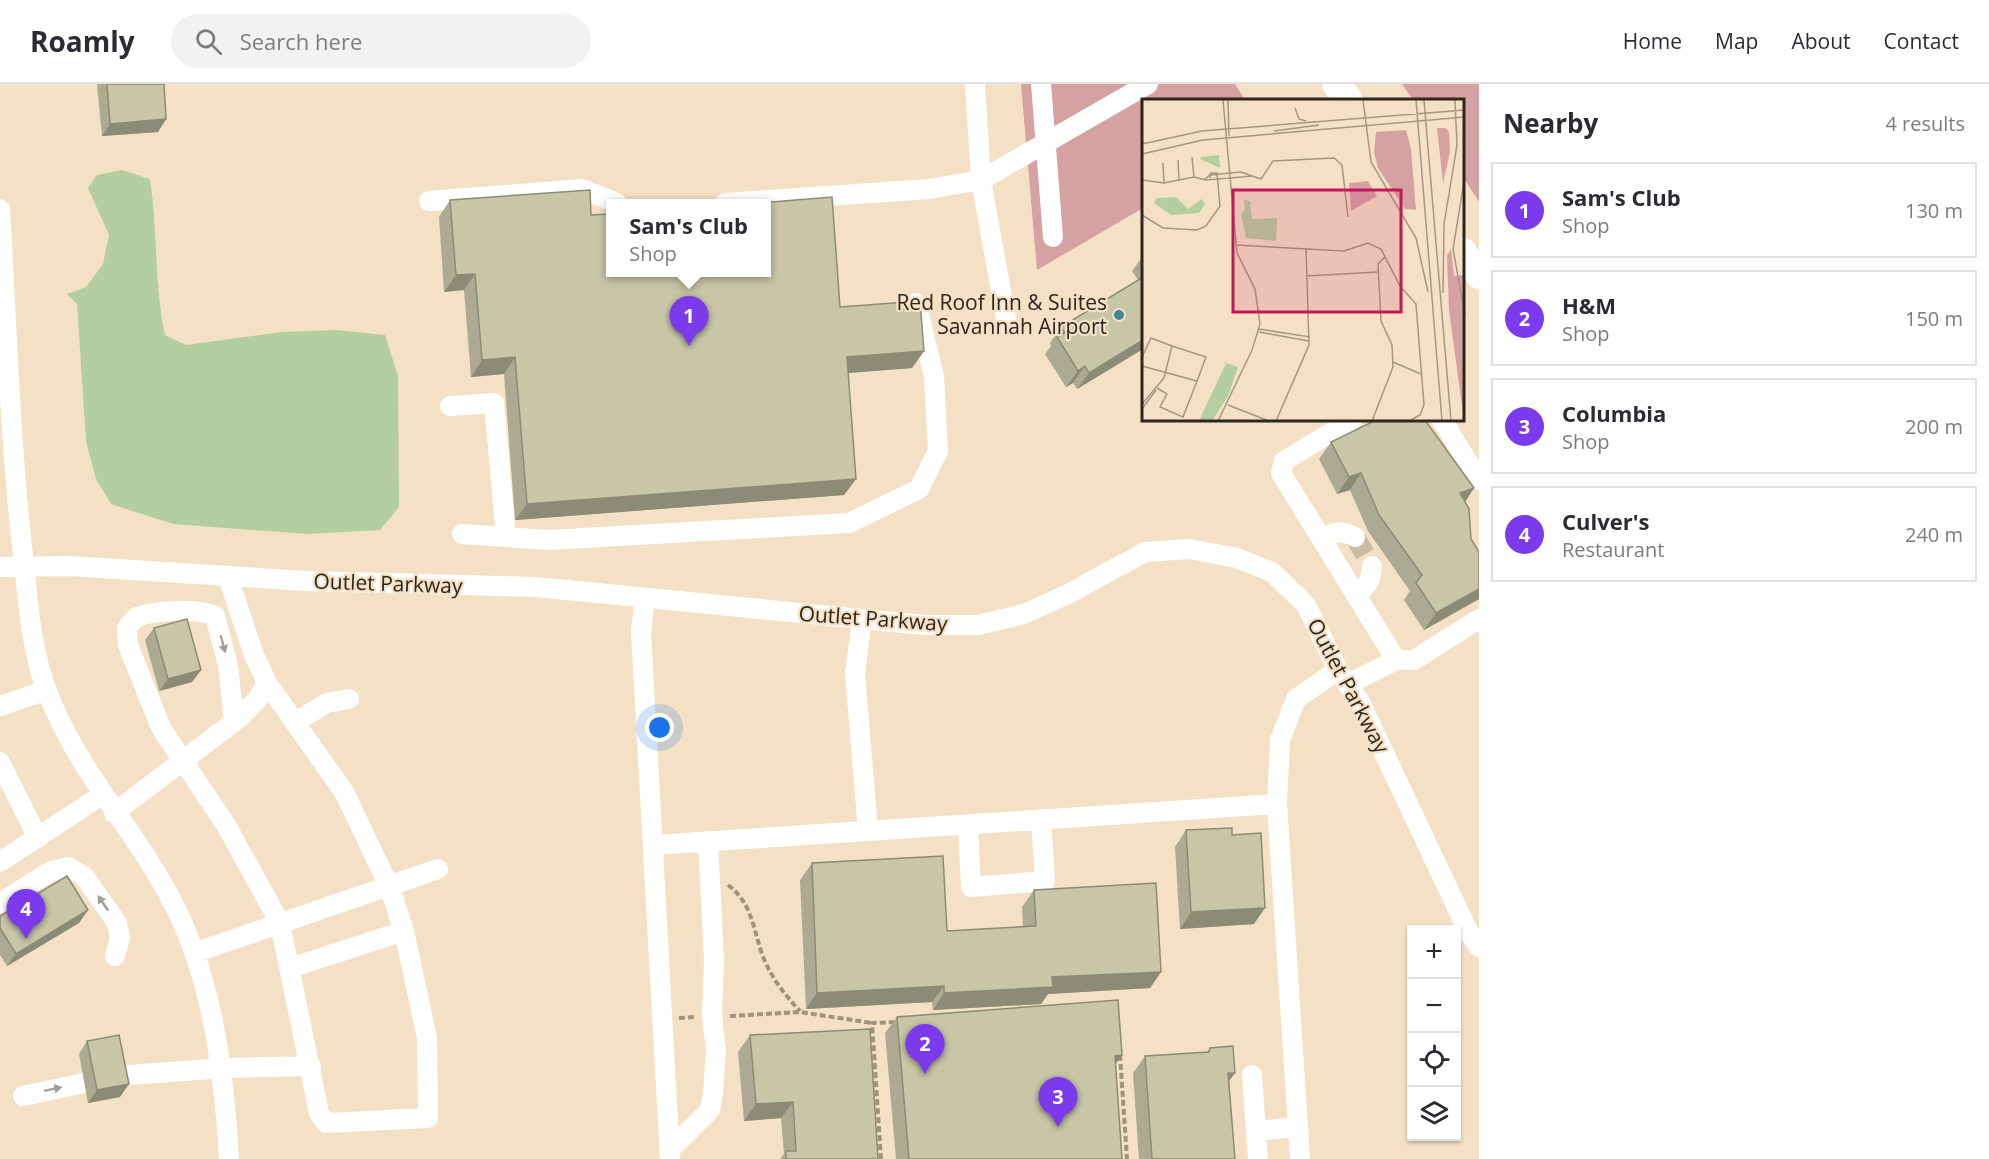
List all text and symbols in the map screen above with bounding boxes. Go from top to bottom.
search box [171,14,591,68]
text: Roamly [30,22,135,60]
icon: search [192,25,225,58]
text: Search here [240,26,362,56]
text: Home [1623,27,1682,55]
text: Map [1715,27,1758,55]
text: About [1791,27,1851,55]
text: Contact [1884,27,1959,55]
inset map [1142,99,1464,422]
text: Nearby [1503,105,1598,141]
text: 4 results [1885,110,1965,137]
text: Sam's Club [1562,182,1681,212]
text: 1 [1519,197,1530,224]
text: 130 m [1905,197,1963,224]
popup [606,199,771,277]
text: Sam's Club [629,210,748,240]
text: Shop [1562,212,1610,239]
text: Shop [629,240,677,267]
place label: Red Roof Inn & Suites Savannah Airport [896,288,1107,340]
text: H&M [1562,290,1616,320]
pin: 1 [670,296,708,346]
text: 2 [1519,305,1530,332]
text: 150 m [1905,305,1963,332]
marker: Red Roof Inn & Suites Savannah Airport [1112,308,1126,322]
text: Shop [1562,320,1610,347]
text: Columbia [1562,398,1666,428]
text: 3 [1519,413,1530,440]
text: 200 m [1905,413,1963,440]
text: Shop [1562,428,1610,455]
text: Culver's [1562,506,1649,536]
text: 4 [1519,521,1530,548]
text: 240 m [1905,521,1963,548]
text: Restaurant [1562,536,1664,563]
street label: Outlet Parkway [313,566,464,600]
street label: Outlet Parkway [798,599,949,637]
street label: Outlet Parkway [1302,613,1396,758]
one-way arrow [219,635,229,653]
your location [645,713,674,742]
pin: 4 [6,890,46,939]
one-way arrow [97,896,109,912]
map controls [1407,925,1461,1141]
button: + [1407,925,1461,979]
button: − [1407,979,1461,1033]
pin: 2 [906,1024,944,1074]
button: locate [1407,1033,1461,1087]
pin: 3 [1038,1078,1078,1127]
one-way arrow [44,1084,63,1094]
button: layers [1407,1087,1461,1141]

